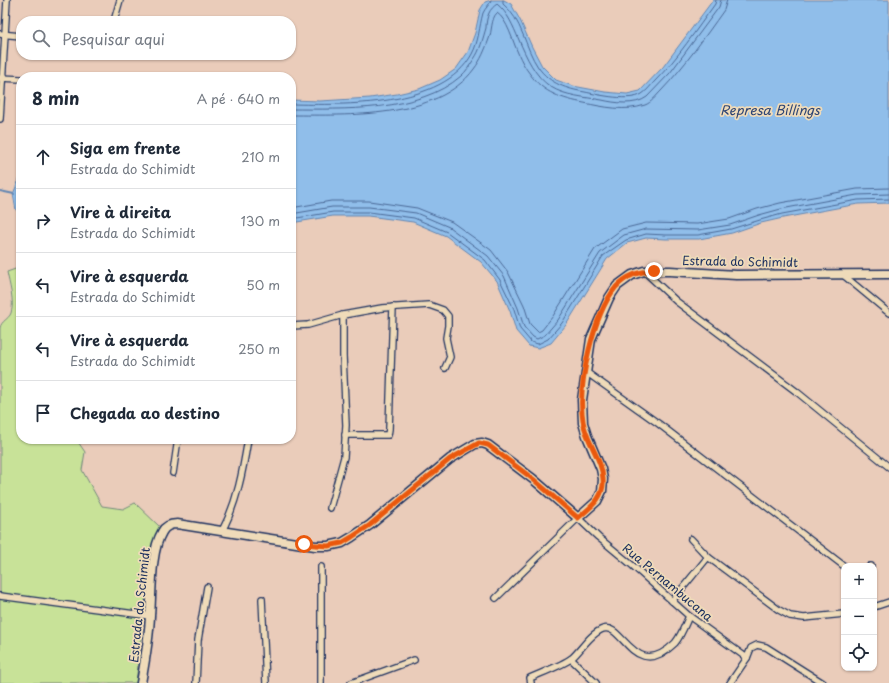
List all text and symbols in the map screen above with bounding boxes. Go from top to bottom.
search box [16,16,296,60]
icon: search [30,27,52,49]
text: Pesquisar aqui [62,27,165,50]
text: 8 min [32,85,80,111]
text: A pé · 640 m [197,89,280,108]
water label: Represa Billings [720,100,821,119]
text: Siga em frente [70,136,180,159]
icon: ahead [32,146,54,168]
text: 210 m [241,147,280,166]
text: Estrada do Schimidt [70,159,195,178]
text: Vire à direita [70,200,171,223]
icon: right [32,210,54,232]
text: 130 m [241,211,280,230]
text: Estrada do Schimidt [70,223,195,242]
street label: Estrada do Schimidt [682,251,798,271]
route end [645,262,663,280]
text: Vire à esquerda [70,264,189,287]
icon: left [32,274,54,296]
text: 50 m [246,275,280,294]
text: Estrada do Schimidt [70,287,195,306]
text: Vire à esquerda [70,328,189,351]
icon: left [32,338,54,360]
text: 250 m [238,339,280,358]
text: Estrada do Schimidt [70,351,195,370]
text: Chegada ao destino [70,401,220,424]
icon: arrive [32,402,54,424]
route start [295,535,313,553]
street label: Rua Pernambucana [619,539,717,626]
street label: Estrada do Schimidt [124,546,154,664]
map controls [841,563,877,671]
button: + [841,563,877,599]
button: − [841,599,877,635]
button: locate [841,635,877,671]

